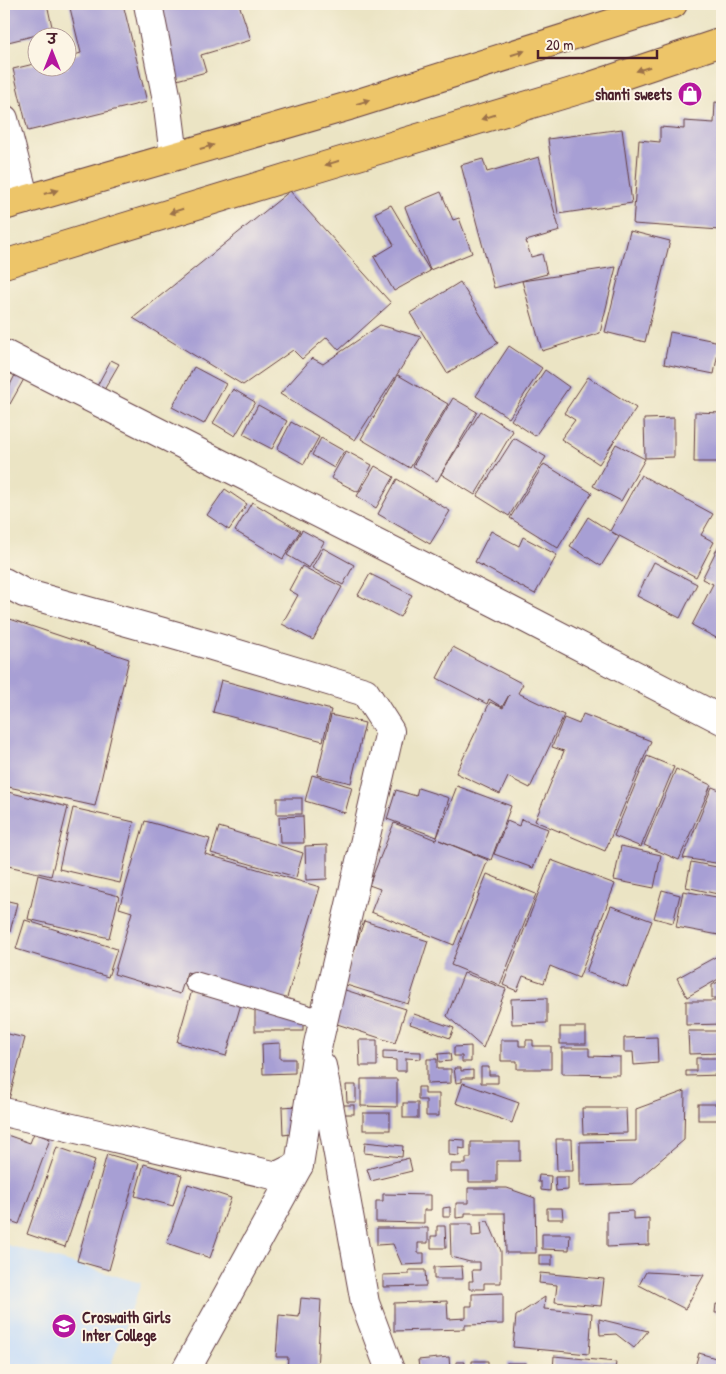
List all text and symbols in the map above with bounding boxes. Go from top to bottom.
north arrow [28,28,78,78]
scale bar [538,28,657,60]
text: उ [45,29,58,48]
text: 20 m [546,34,573,55]
one-way arrow [510,49,525,56]
one-way arrow [635,66,650,73]
shop icon: shanti sweets [677,81,703,107]
place label: shanti sweets [595,83,673,105]
one-way arrow [355,98,370,105]
one-way arrow [480,114,495,122]
one-way arrow [199,142,214,150]
one-way arrow [324,160,339,168]
one-way arrow [43,188,58,196]
one-way arrow [169,207,184,215]
place label: Croswaith Girls Inter College [82,1306,171,1347]
school or university icon: Croswaith Girls Inter College [51,1313,77,1339]

